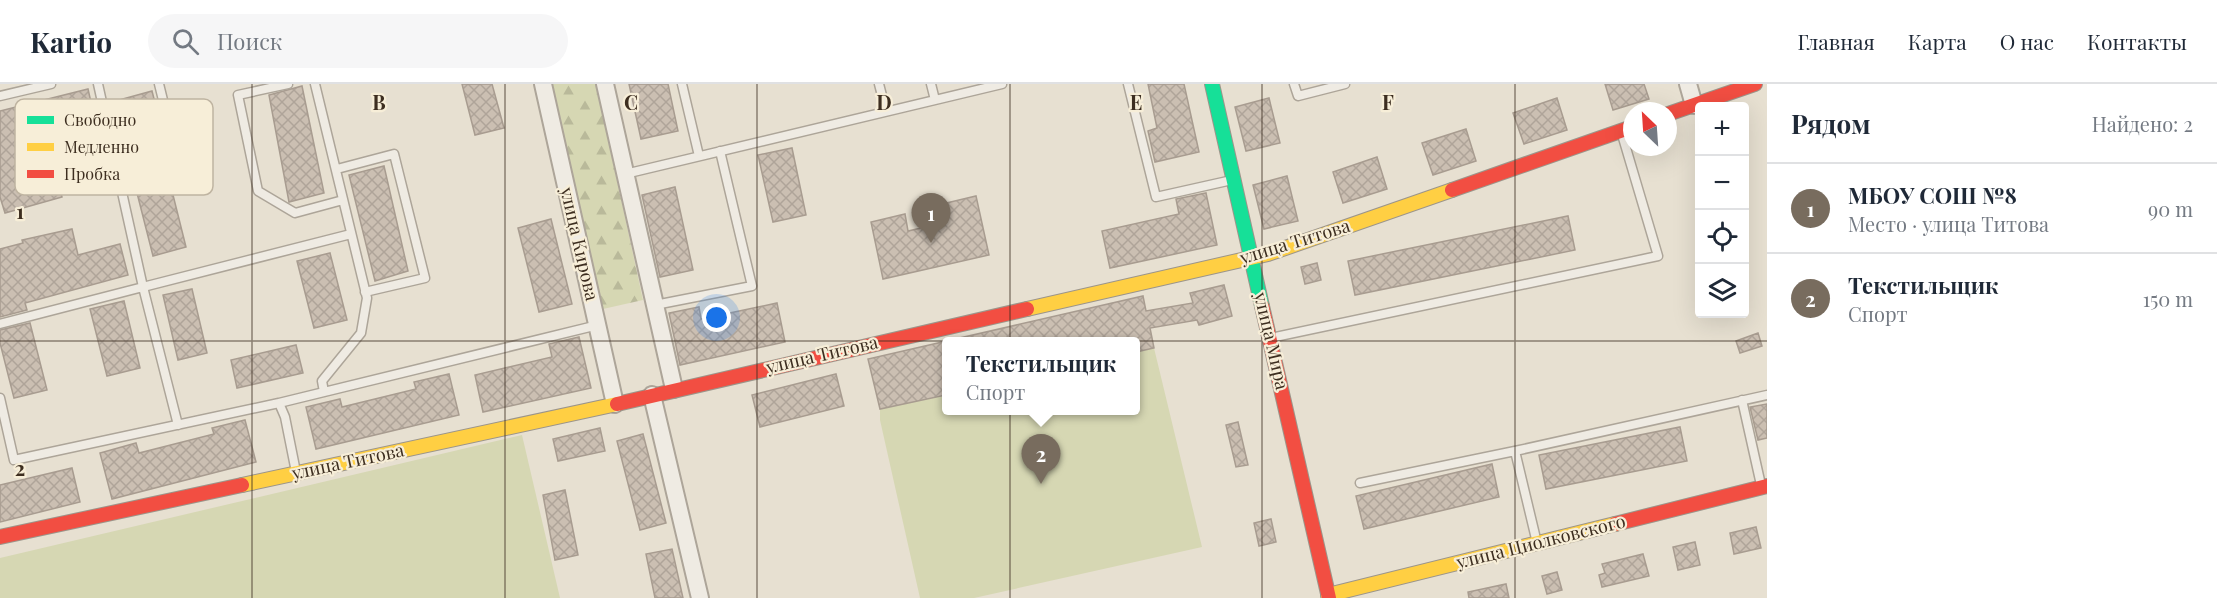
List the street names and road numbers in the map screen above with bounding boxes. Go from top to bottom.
street label: улица Кирова [555,184,605,303]
street label: улица Титова [1236,213,1353,269]
street label: улица Мира [1249,289,1295,392]
street label: улица Титова [762,329,880,379]
street label: улица Титова [288,437,406,485]
street label: улица Циолковского [1453,508,1628,574]

